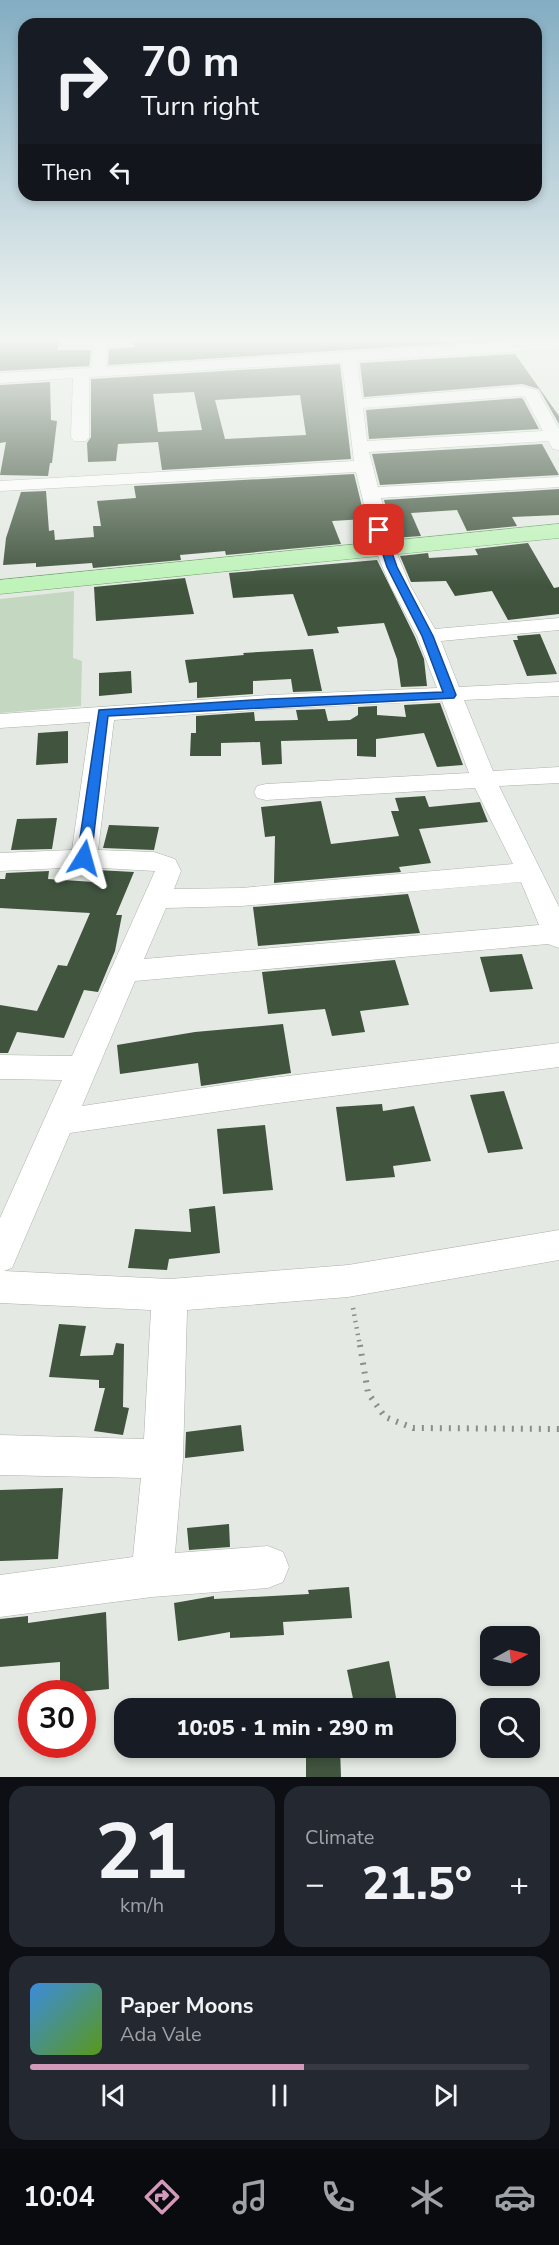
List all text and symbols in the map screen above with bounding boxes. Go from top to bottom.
text: 70 m [141,34,240,91]
icon: right [42,42,120,120]
text: Turn right [141,88,259,125]
icon: left [104,156,137,189]
text: Then [42,158,92,188]
pin [353,504,404,555]
icon: arrive [362,513,395,546]
position arrow [52,826,116,890]
north arrow [480,1626,540,1686]
map controls [480,1626,540,1758]
speed limit sign: 30 [18,1680,96,1758]
button: search [480,1698,540,1758]
text: 10:05 · 1 min · 290 m [176,1713,394,1743]
text: 21 [95,1799,189,1906]
text: Climate [305,1824,374,1851]
text: 21.5° [362,1854,472,1915]
text: − [305,1862,325,1907]
text: + [509,1862,529,1907]
text: km/h [120,1892,164,1919]
text: Paper Moons [120,1991,254,2021]
text: Ada Vale [120,2021,202,2048]
icon: previous [97,2079,130,2112]
icon: pause [263,2079,296,2112]
icon: next [429,2079,462,2112]
icon: directions [141,2176,183,2218]
icon: music [229,2176,271,2218]
icon: phone [317,2176,359,2218]
icon: climate [406,2176,448,2218]
icon: car [494,2176,536,2218]
text: 10:04 [23,2179,95,2216]

